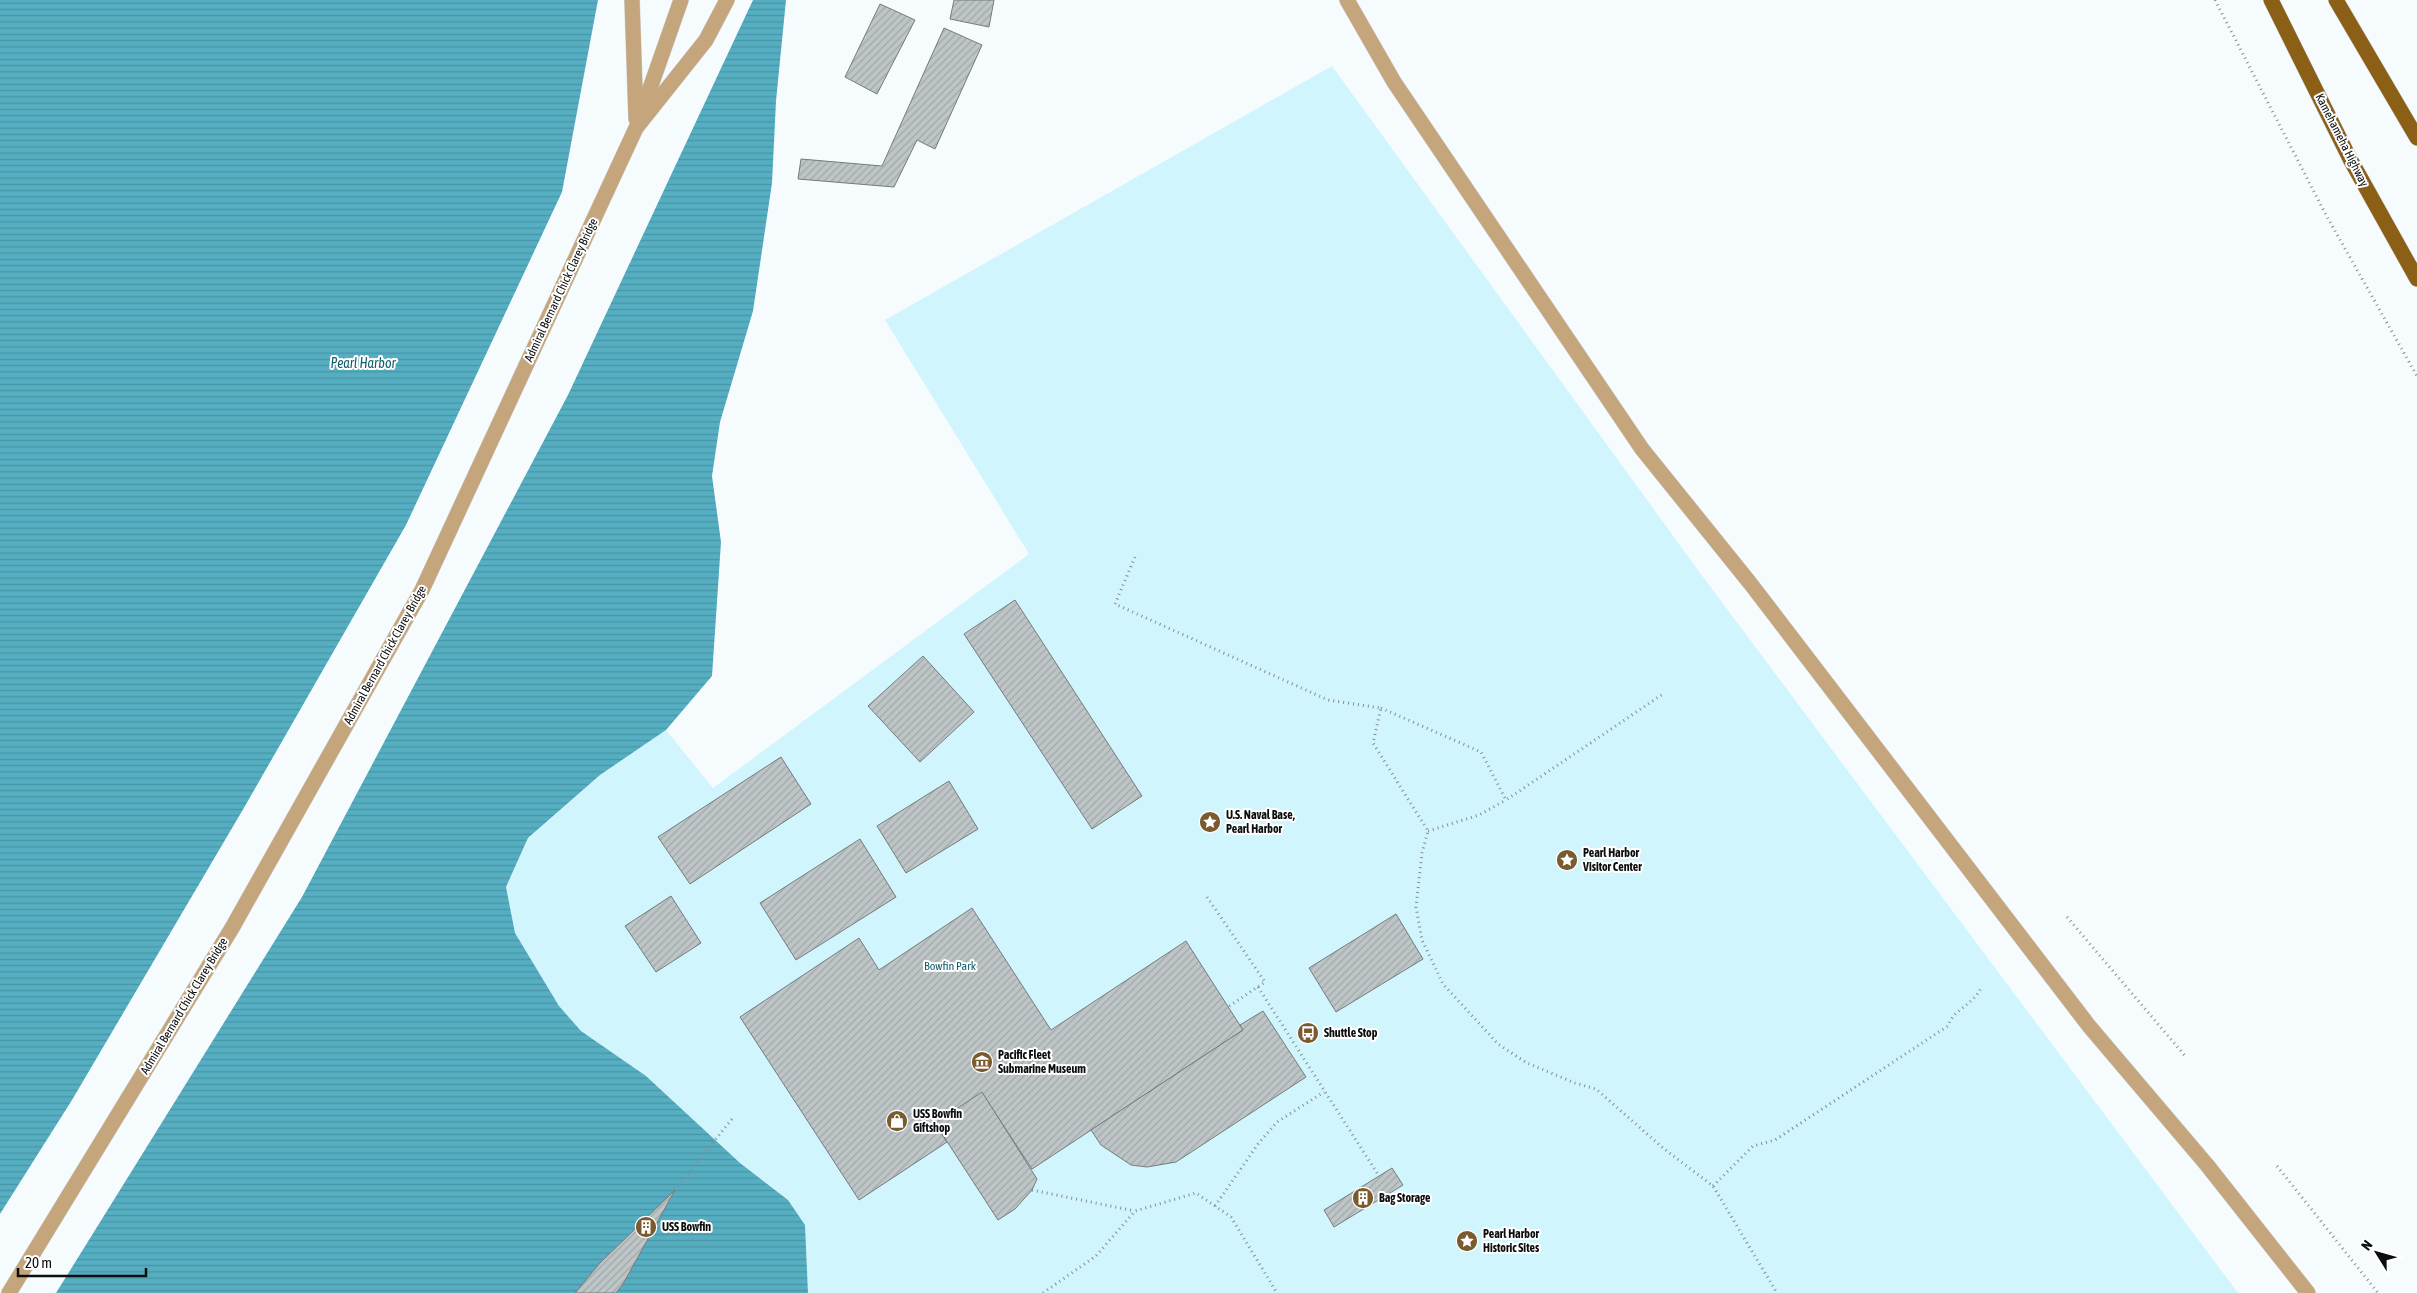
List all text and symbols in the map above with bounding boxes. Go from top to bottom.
street label: Kamehameha Highway [2313,91,2371,189]
street label: Admiral Bernard Chick Clarey Bridge [522,216,600,364]
water label: Pearl Harbor [330,355,396,371]
street label: Admiral Bernard Chick Clarey Bridge [341,583,429,727]
place label: U.S. Naval Base, Pearl Harbor [1226,808,1295,836]
place icon: U.S. Naval Base, Pearl Harbor [1198,810,1222,834]
place label: Pearl Harbor Visitor Center [1582,846,1642,874]
place icon: Pearl Harbor Visitor Center [1555,848,1579,872]
street label: Admiral Bernard Chick Clarey Bridge [138,935,230,1077]
park label: Bowfin Park [924,959,977,973]
bus stop icon: Shuttle Stop [1296,1021,1320,1045]
place label: Shuttle Stop [1324,1026,1378,1040]
place label: Pacific Fleet Submarine Museum [998,1048,1086,1076]
museum icon: Pacific Fleet Submarine Museum [970,1050,994,1074]
place label: USS Bowfin Giftshop [913,1107,962,1135]
shop icon: USS Bowfin Giftshop [885,1109,909,1133]
building icon: Bag Storage [1351,1186,1375,1210]
place label: Bag Storage [1379,1191,1431,1205]
building icon: USS Bowfin [634,1215,658,1239]
place label: USS Bowfin [662,1220,711,1234]
place label: Pearl Harbor Historic Sites [1483,1227,1540,1255]
north arrow [2352,1228,2402,1278]
place icon: Pearl Harbor Historic Sites [1455,1229,1479,1253]
text: N [2358,1237,2375,1253]
scale bar [18,1246,145,1278]
text: 20 m [25,1254,52,1271]

